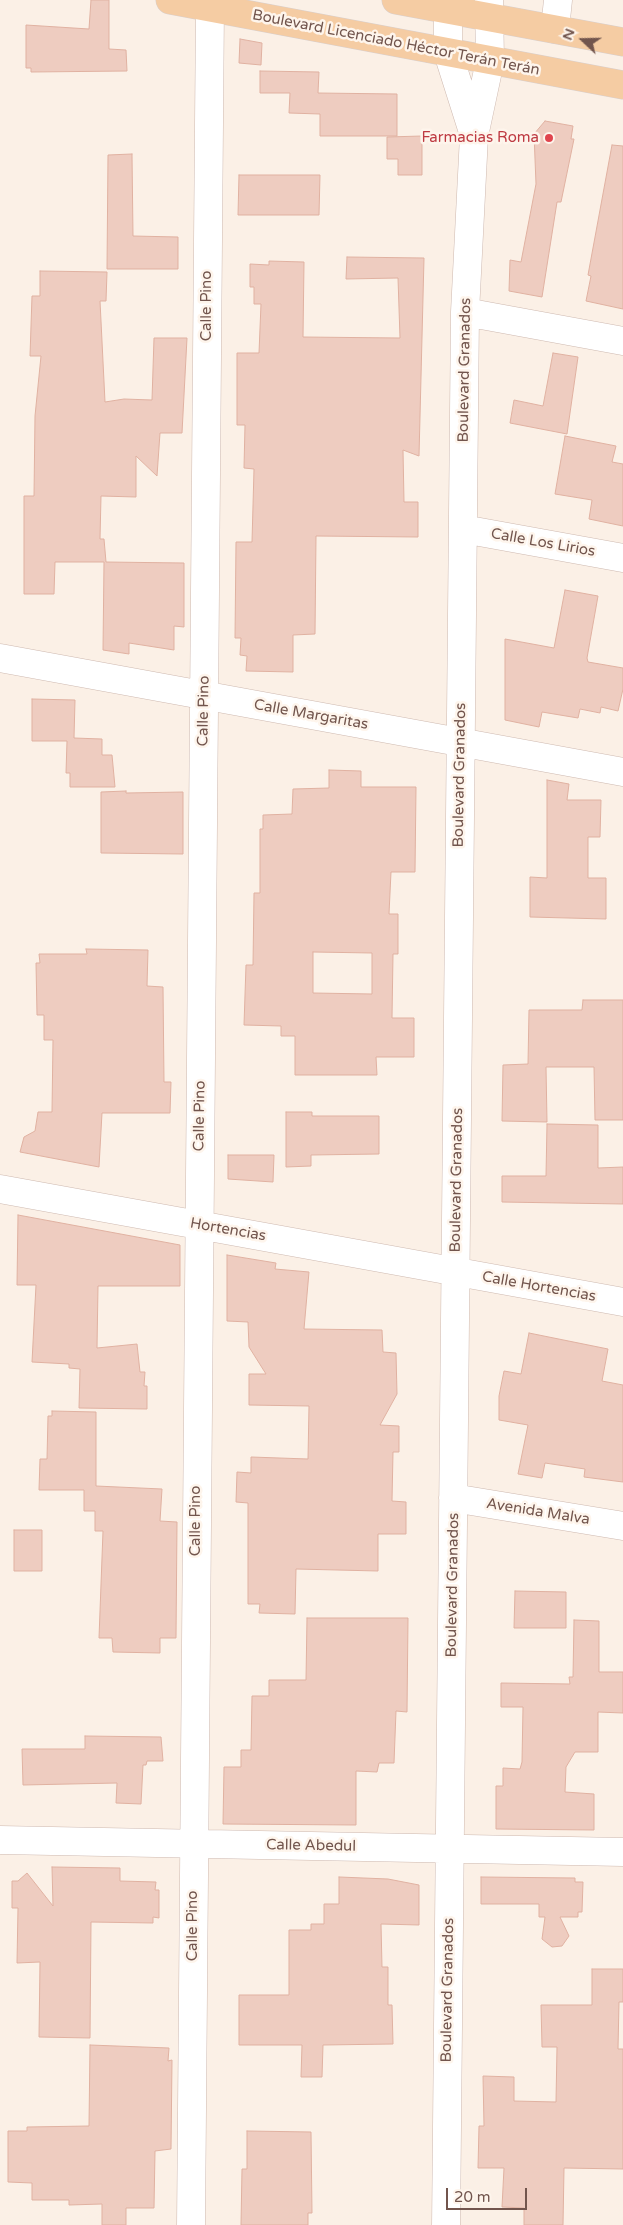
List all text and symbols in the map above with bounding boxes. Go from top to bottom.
street label: Boulevard Licenciado Héctor Terán Terán [251,6,541,80]
north arrow [558,15,608,65]
text: N [559,26,578,43]
place label: Farmacias Roma [421,129,539,147]
marker: Farmacias Roma [543,132,555,144]
street label: Calle Pino [198,271,216,341]
street label: Boulevard Granados [455,297,475,443]
street label: Calle Los Lirios [489,525,597,561]
street label: Calle Pino [194,676,214,746]
street label: Calle Margaritas [252,696,370,734]
street label: Boulevard Granados [450,702,470,848]
street label: Calle Pino [190,1081,210,1151]
street label: Boulevard Granados [447,1107,467,1253]
street label: Hortencias [189,1214,267,1246]
street label: Calle Hortencias [481,1268,597,1306]
street label: Calle Pino [187,1486,205,1556]
street label: Avenida Malva [485,1495,591,1529]
street label: Boulevard Granados [443,1512,463,1658]
street label: Calle Abedul [266,1836,356,1856]
street label: Calle Pino [184,1891,202,1961]
street label: Boulevard Granados [438,1917,458,2063]
scale bar [448,2178,529,2210]
text: 20 m [454,2188,491,2206]

